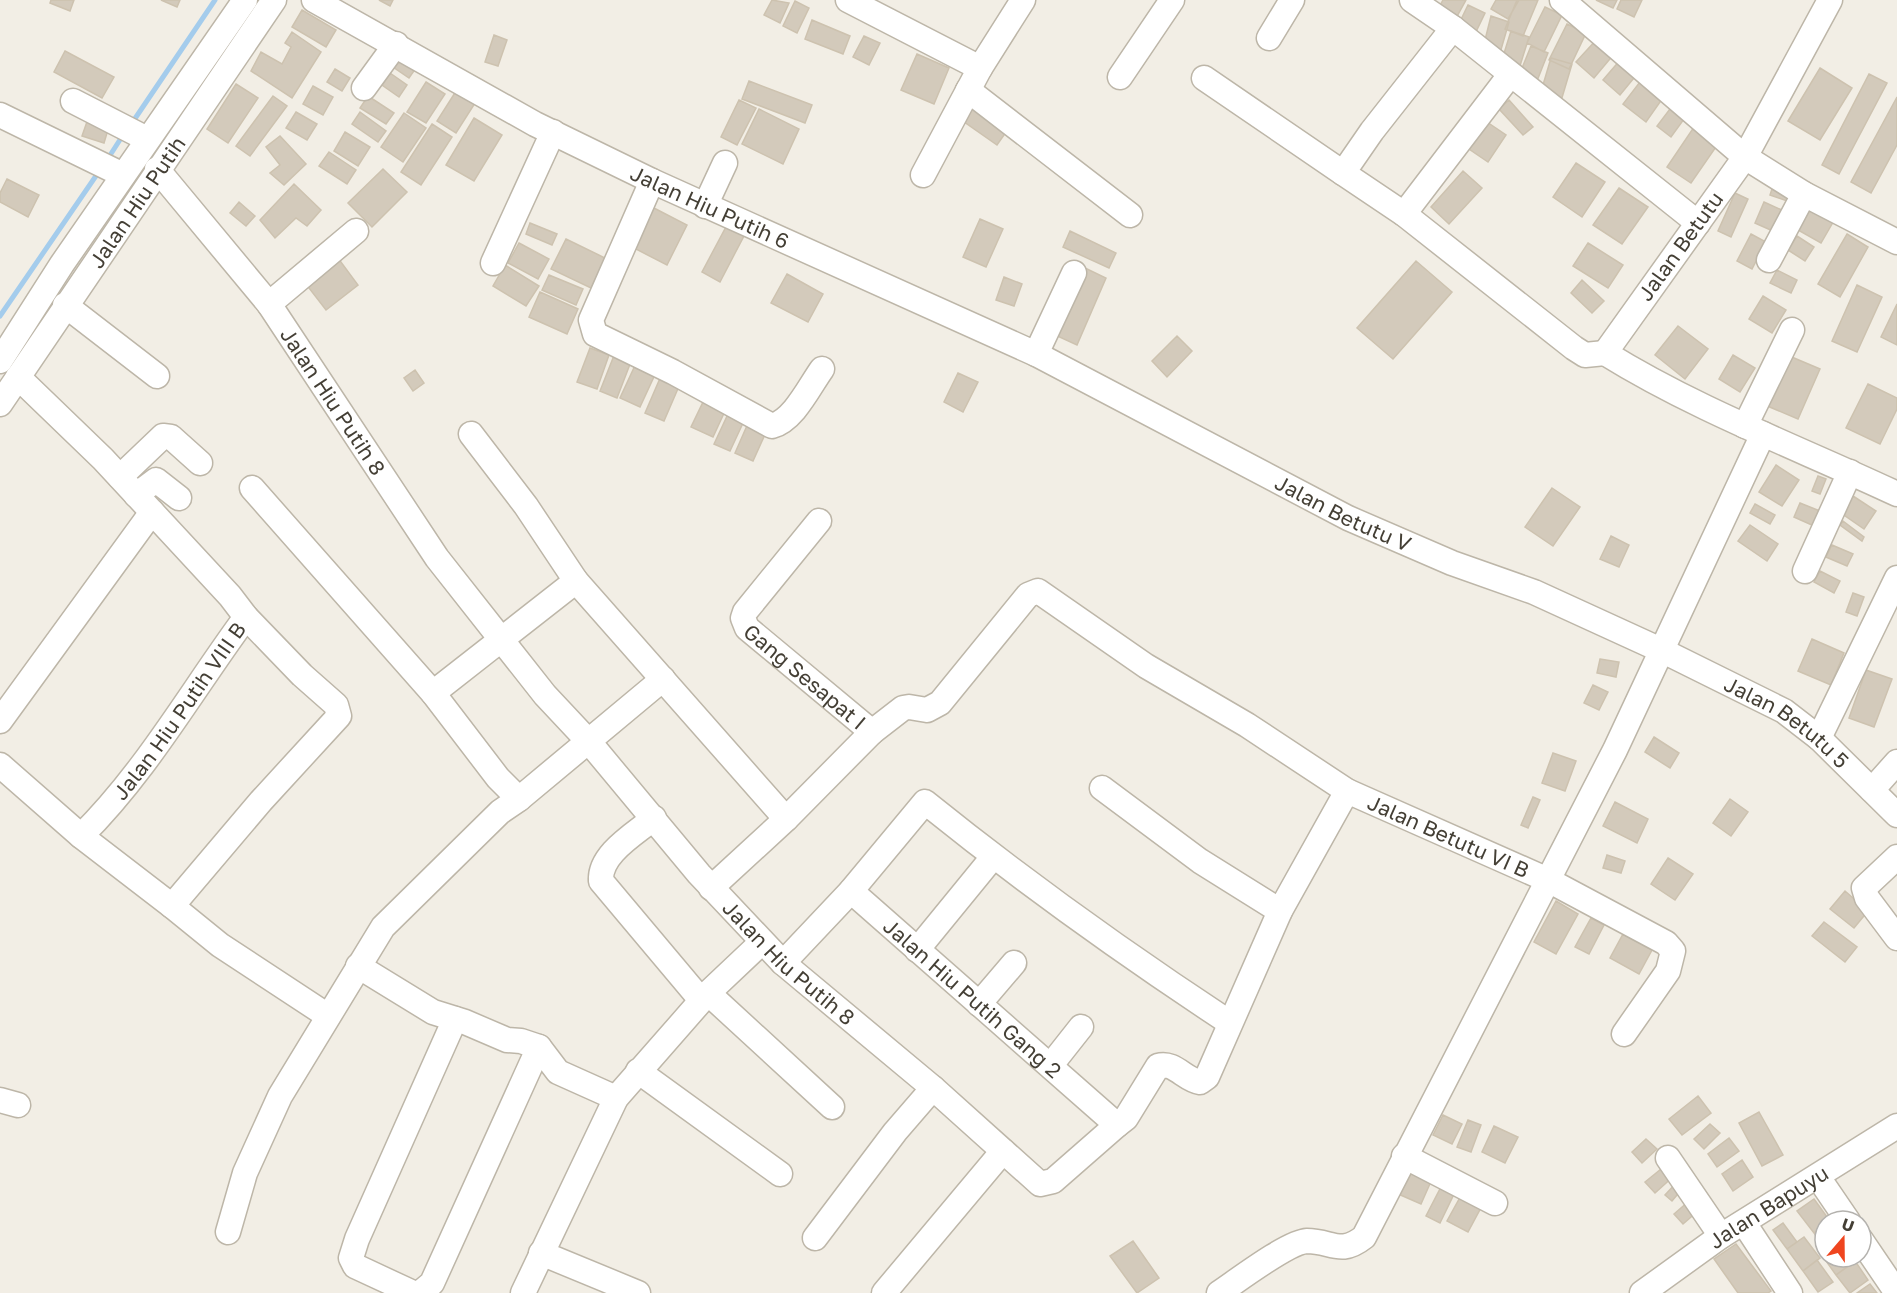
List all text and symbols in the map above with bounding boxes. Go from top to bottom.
street label: Jalan Hiu Putih [83,131,191,273]
street label: Jalan Hiu Putih 6 [626,160,793,254]
street label: Jalan Betutu [1632,186,1728,306]
street label: Jalan Hiu Putih 8 [275,323,391,480]
street label: Jalan Betutu V [1271,469,1415,557]
street label: Jalan Hiu Putih VIII B [107,617,251,805]
street label: Gang Sesapat I [739,618,872,735]
street label: Jalan Betutu 5 [1720,671,1855,773]
street label: Jalan Betutu VI B [1364,789,1533,883]
street label: Jalan Hiu Putih 8 [717,895,860,1030]
street label: Jalan Hiu Putih Gang 2 [878,913,1067,1083]
street label: Jalan Bapuyu [1703,1159,1833,1254]
north arrow [1813,1209,1873,1269]
text: U [1839,1214,1857,1236]

